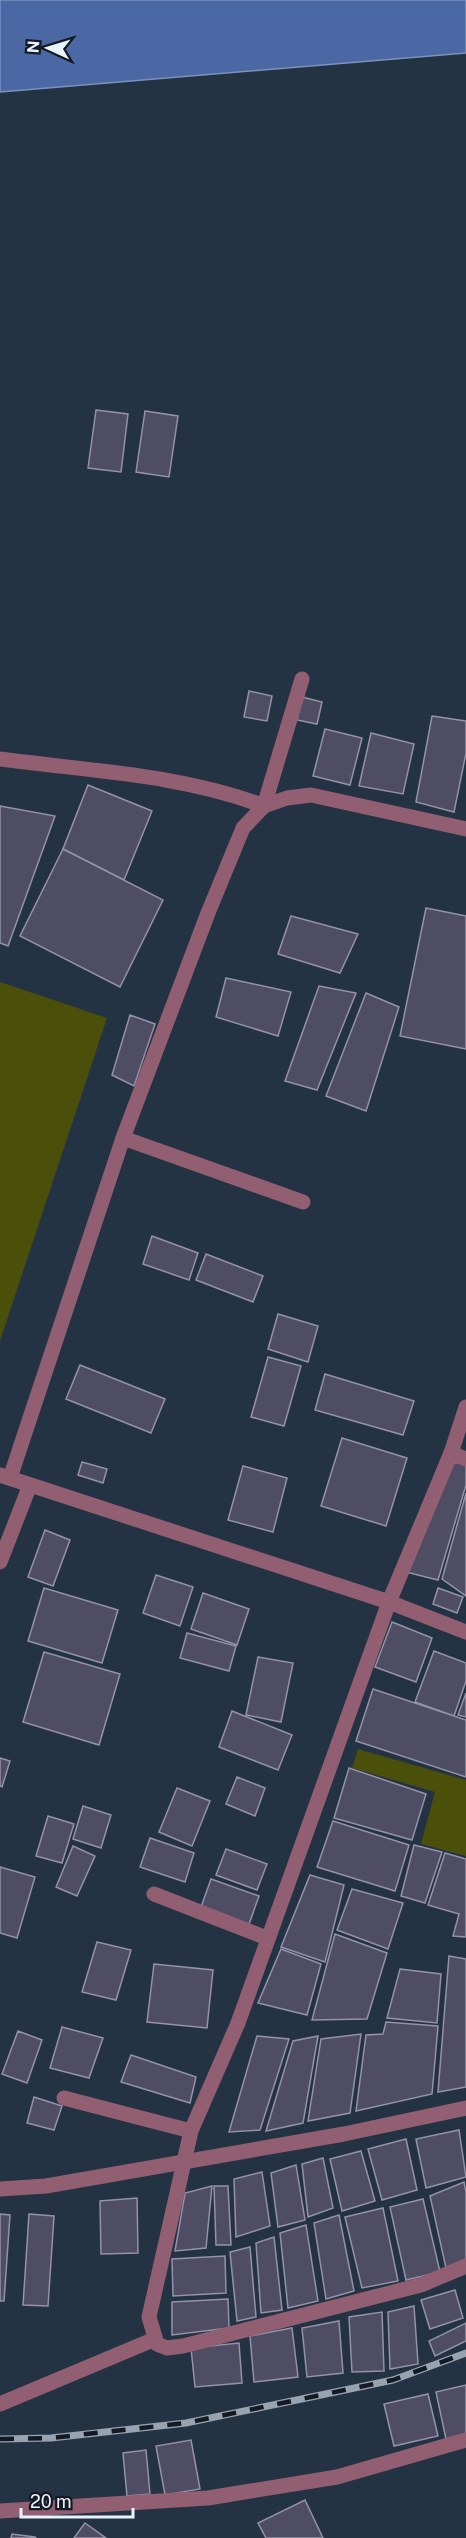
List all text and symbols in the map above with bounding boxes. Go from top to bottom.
north arrow [18,18,78,78]
text: N [24,40,43,54]
scale bar [21,2481,134,2519]
text: 20 m [30,2491,72,2512]

